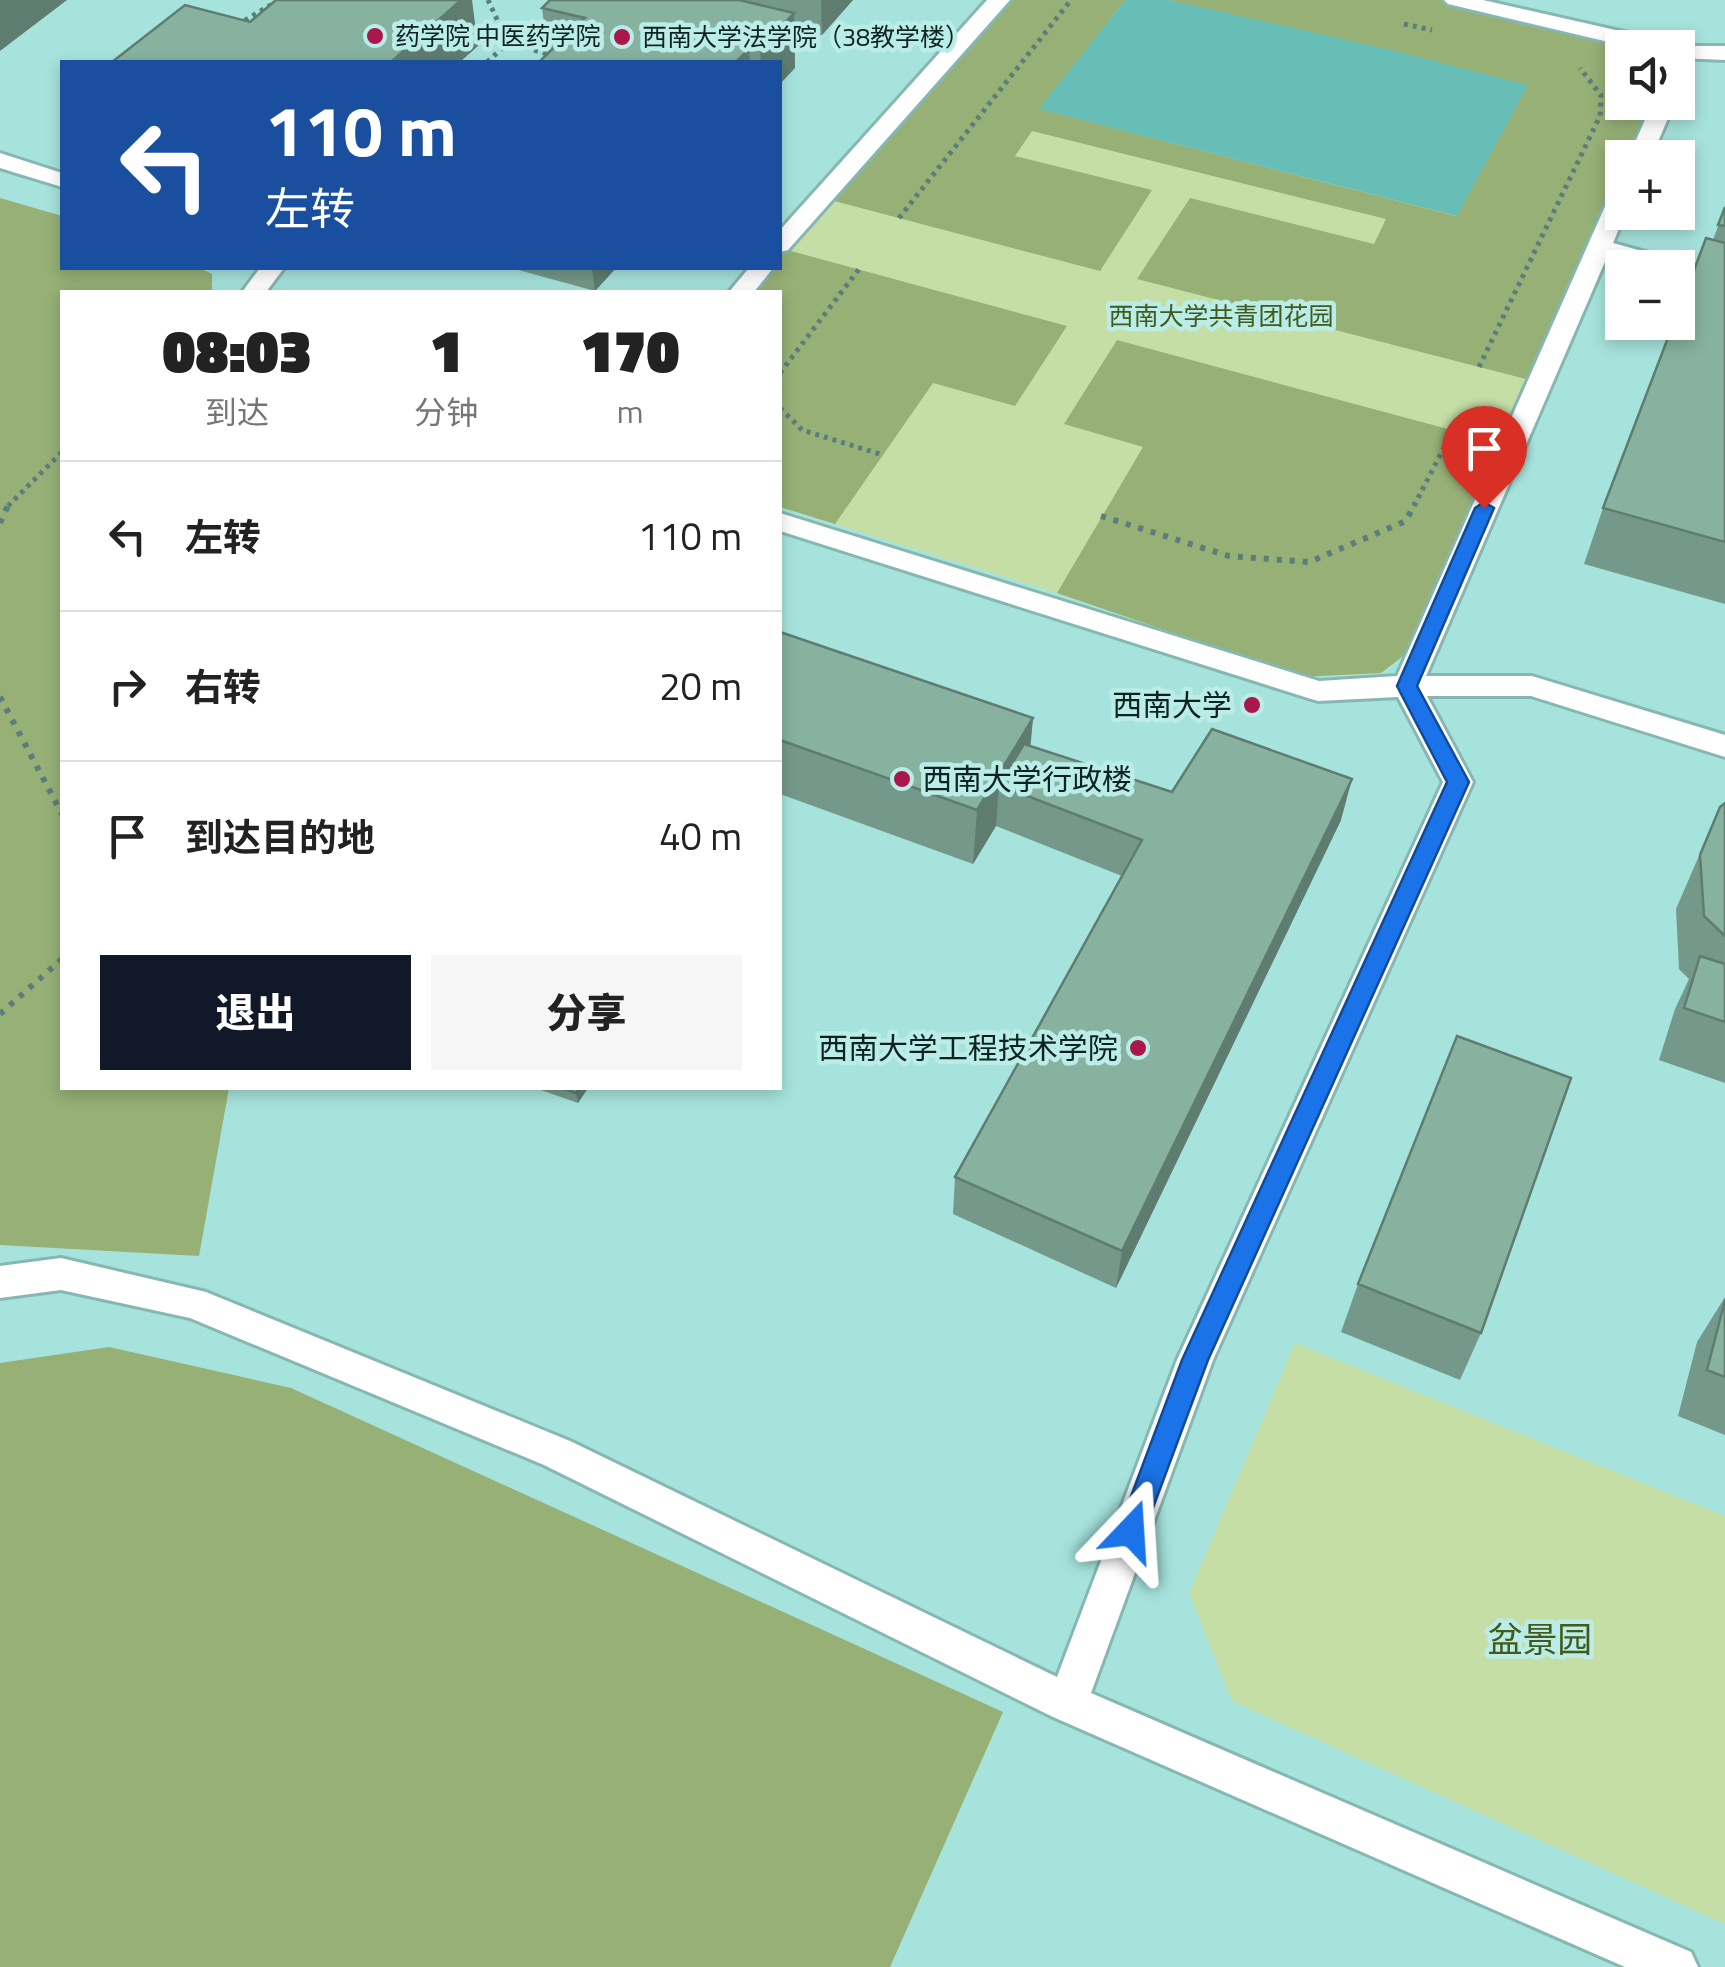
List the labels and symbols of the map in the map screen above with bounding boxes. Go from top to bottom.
place label: 药学院 中医药学院 [395,17,601,55]
place label: 西南大学法学院（38教学楼） [642,18,970,56]
marker: 药学院 中医药学院 [364,25,386,47]
marker: 西南大学法学院（38教学楼） [611,26,633,48]
park label: 西南大学共青团花园 [1108,297,1334,335]
pin [1442,406,1527,509]
place label: 西南大学 [1112,682,1232,728]
marker: 西南大学 [1241,694,1263,716]
place label: 西南大学行政楼 [922,756,1132,802]
marker: 西南大学行政楼 [891,768,913,790]
place label: 西南大学工程技术学院 [818,1025,1118,1071]
marker: 西南大学工程技术学院 [1127,1037,1149,1059]
position arrow [1079,1479,1183,1583]
park label: 盆景园 [1487,1612,1593,1666]

